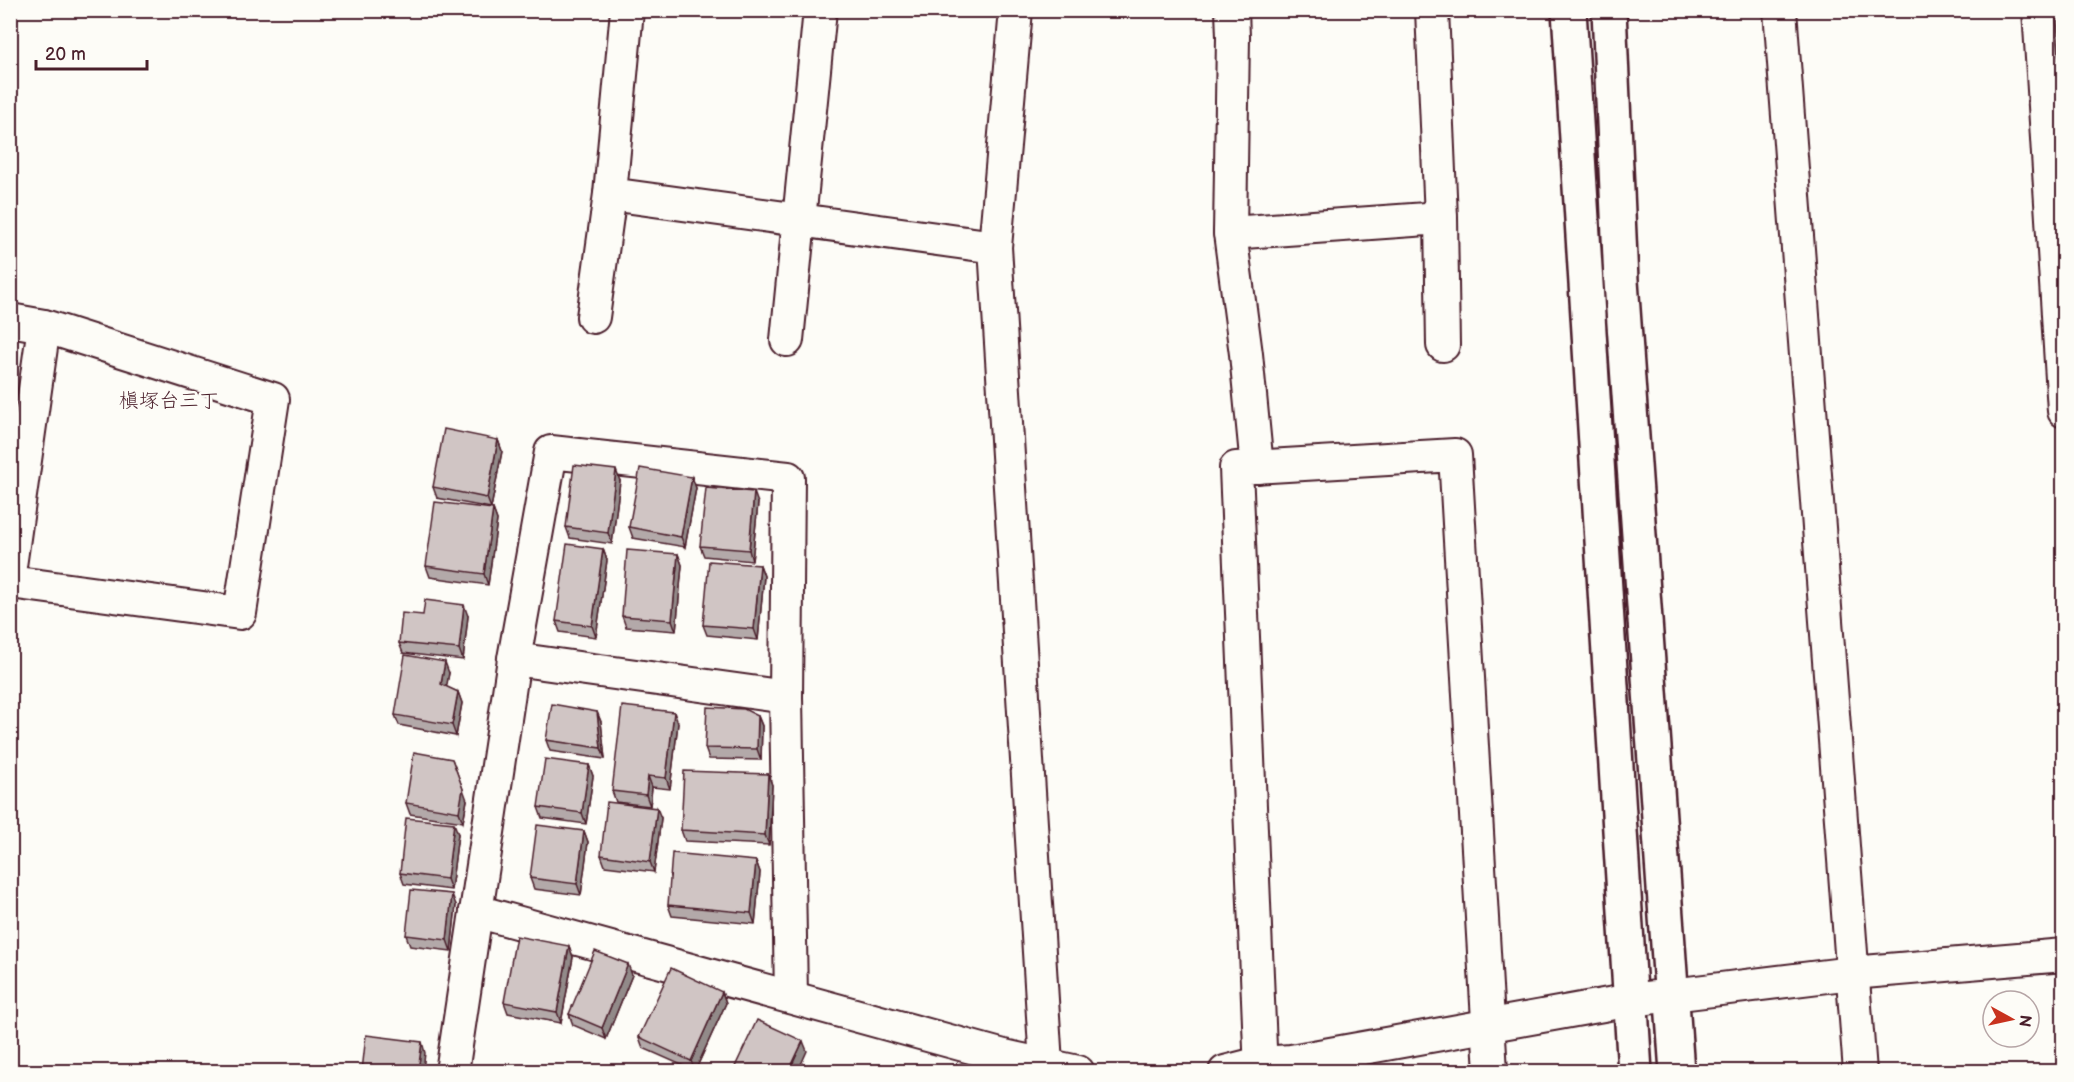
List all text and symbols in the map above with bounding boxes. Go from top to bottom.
scale bar [36,33,147,71]
text: 20 m [45,44,86,65]
district label: 槇塚台三丁 [119,389,219,413]
north arrow [1981,989,2041,1049]
text: N [2014,1014,2035,1028]

